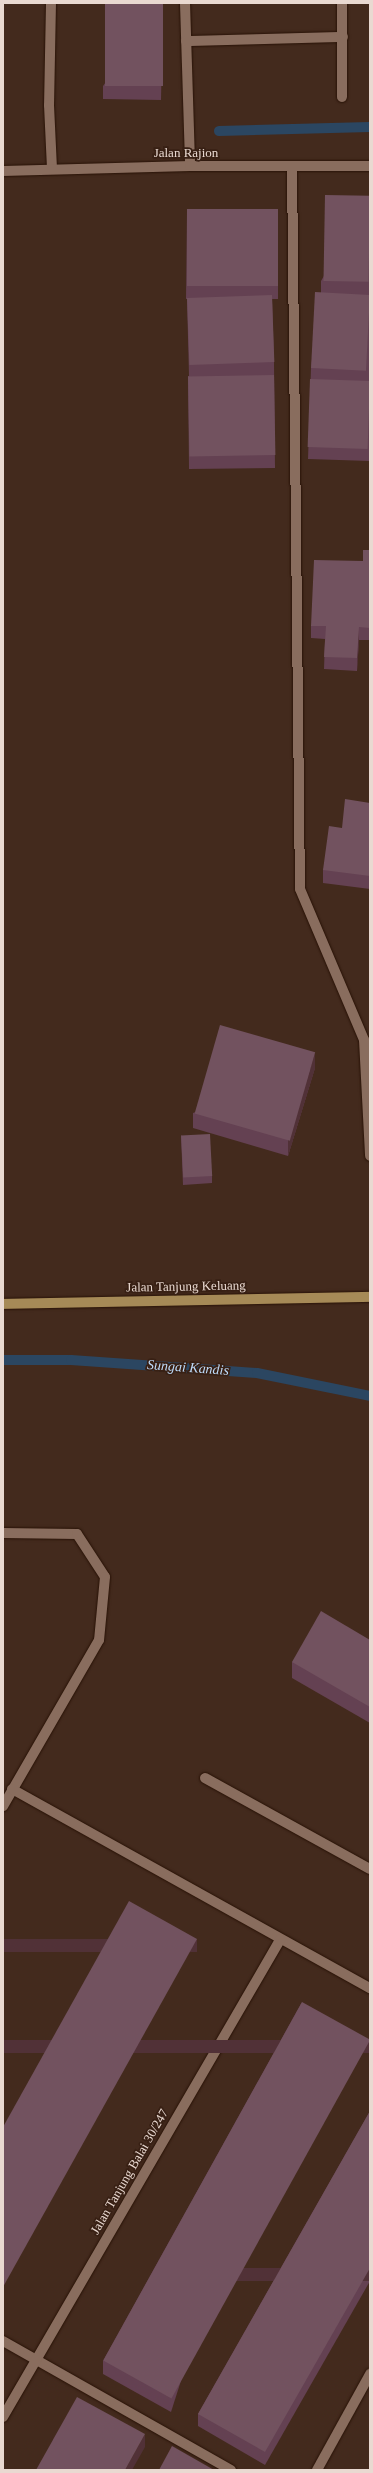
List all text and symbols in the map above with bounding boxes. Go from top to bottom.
street label: Jalan Rajion [154,145,218,161]
street label: Jalan Tanjung Keluang [126,1278,246,1296]
water label: Sungai Kandis [146,1357,230,1379]
street label: Jalan Tanjung Balai 30/247 [88,2106,172,2238]

